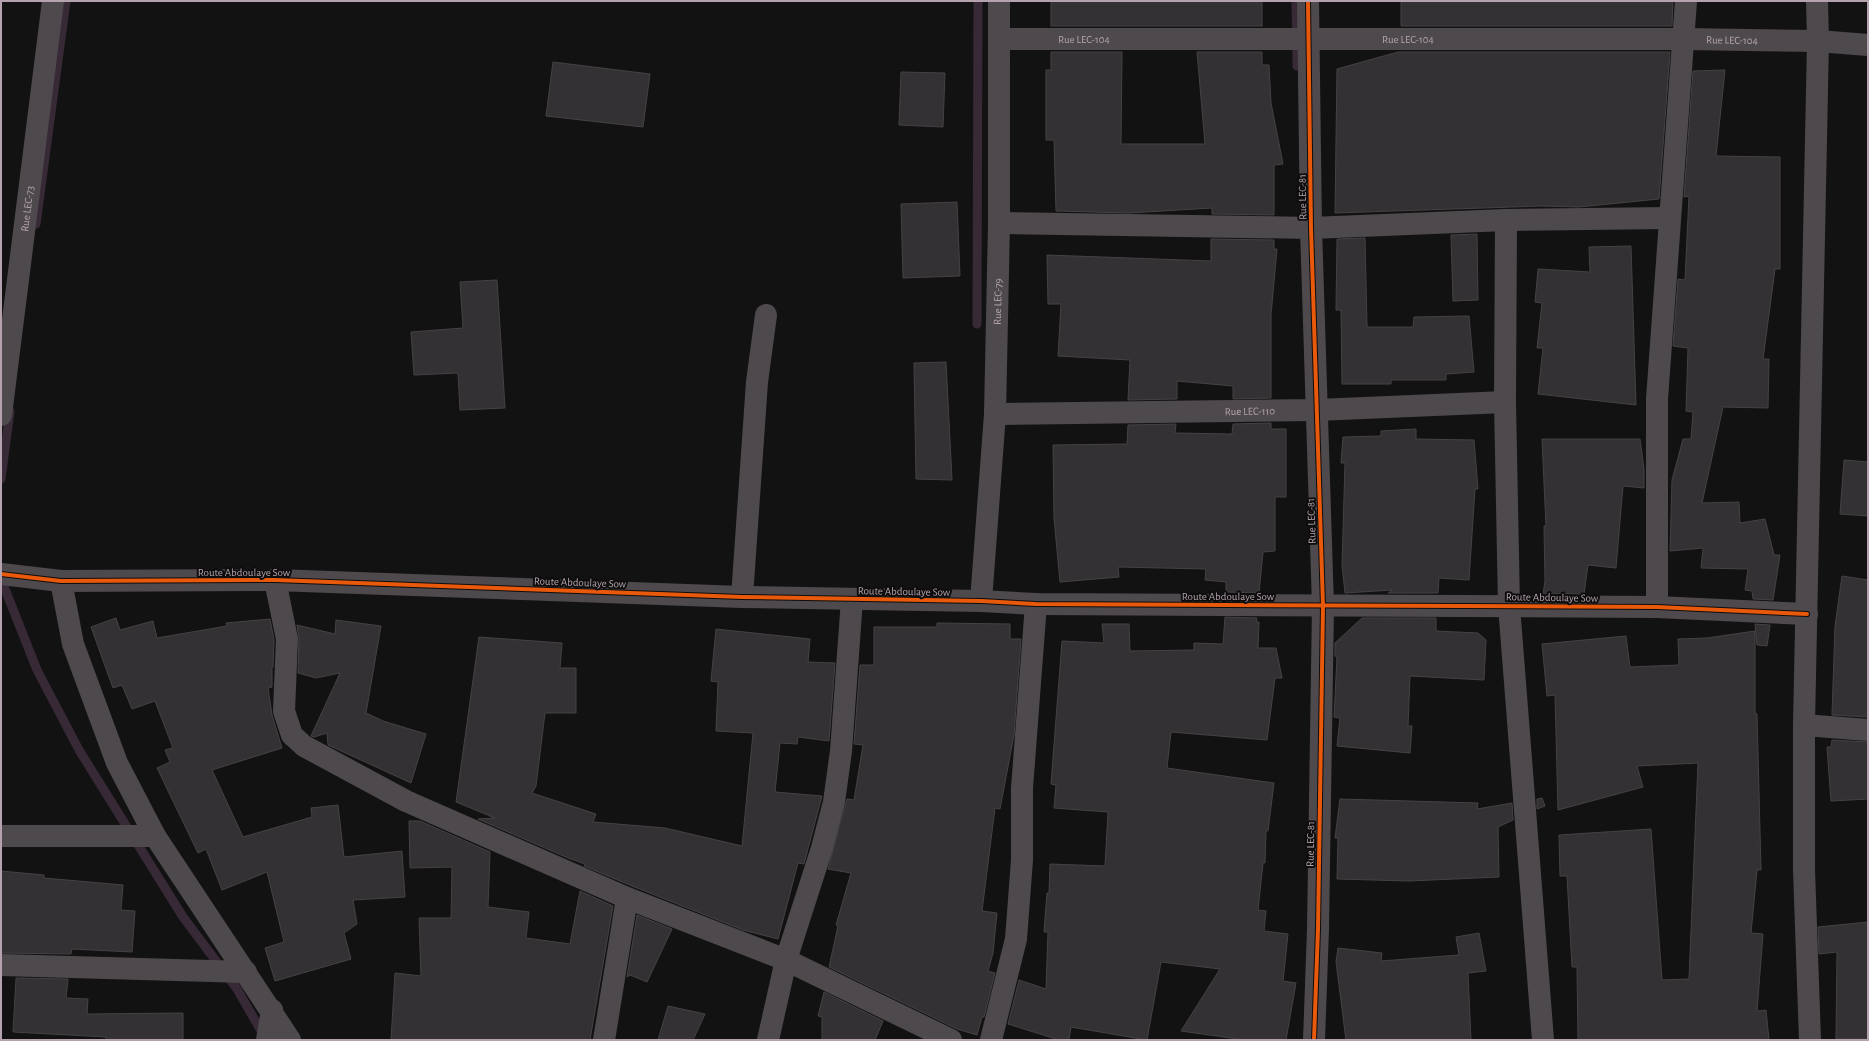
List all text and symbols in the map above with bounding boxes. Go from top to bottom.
street label: Rue LEC-104 [1058,34,1110,45]
street label: Rue LEC-104 [1382,34,1434,45]
street label: Rue LEC-104 [1706,34,1758,46]
street label: Rue LEC-81 [1297,174,1308,220]
street label: Rue LEC-73 [19,185,36,232]
street label: Rue LEC-79 [992,278,1004,325]
street label: Rue LEC-110 [1225,406,1275,417]
street label: Rue LEC-81 [1305,498,1318,544]
street label: Route Abdoulaye Sow [198,567,291,578]
street label: Route Abdoulaye Sow [534,575,627,590]
street label: Route Abdoulaye Sow [858,585,951,598]
street label: Route Abdoulaye Sow [1182,591,1275,602]
street label: Route Abdoulaye Sow [1506,591,1599,604]
street label: Rue LEC-81 [1305,821,1316,867]

